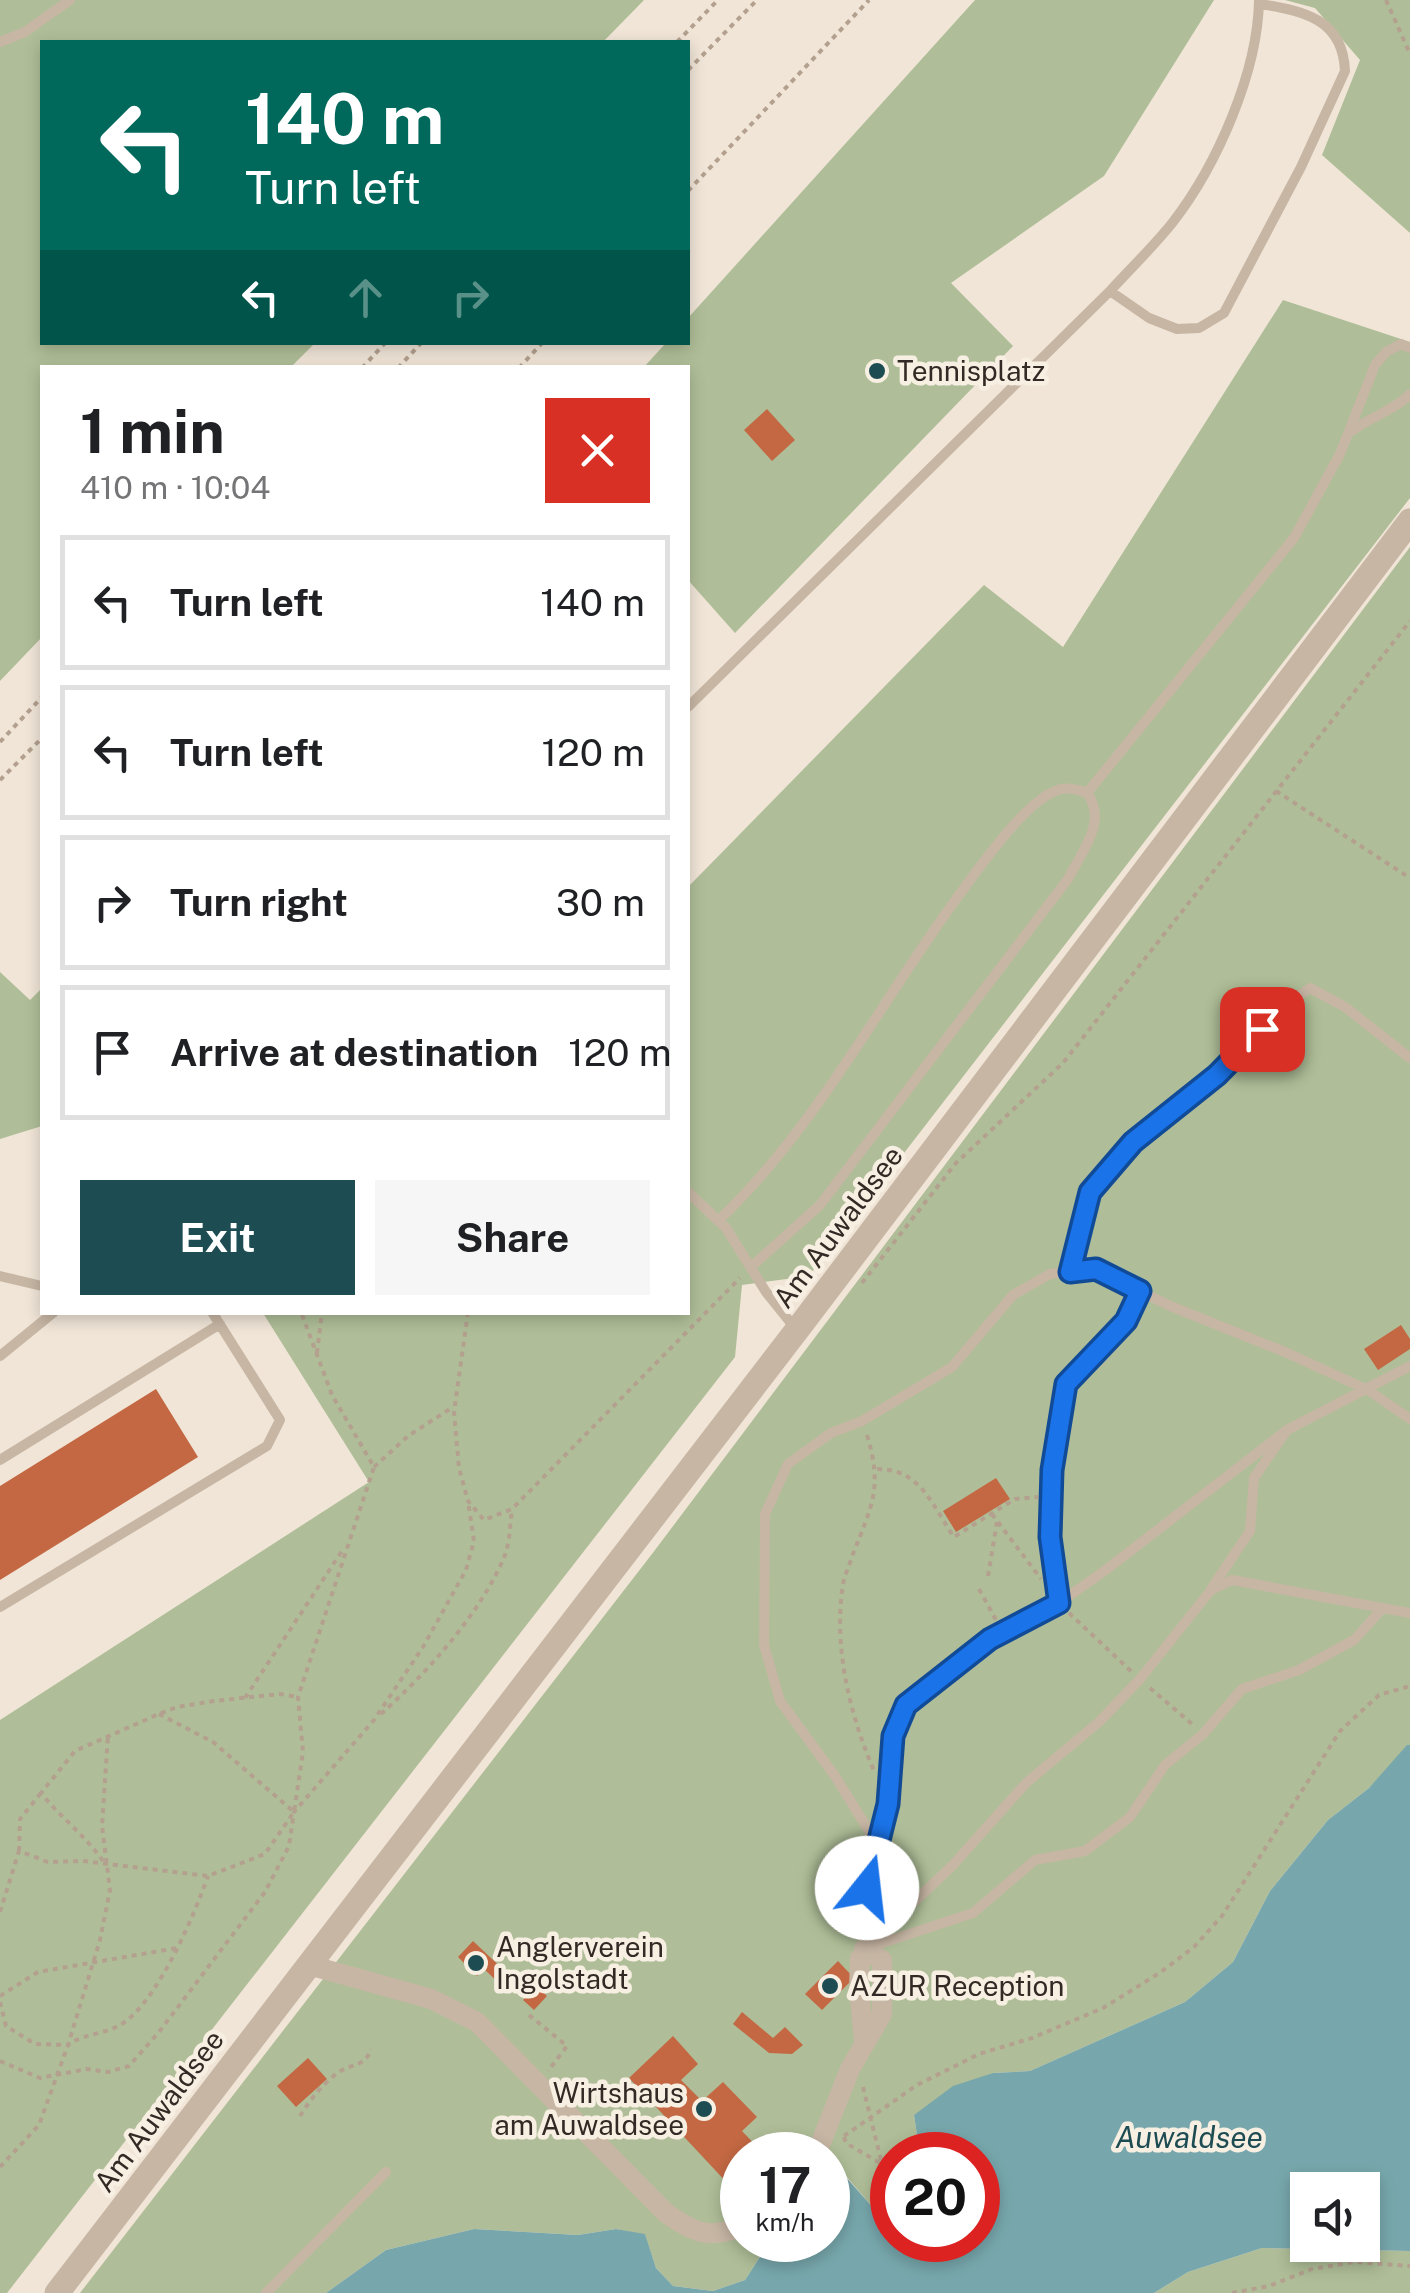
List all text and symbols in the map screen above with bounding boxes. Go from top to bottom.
text: 140 m [245,77,444,160]
icon: left [80,80,210,210]
text: Turn left [245,161,421,214]
icon: left [233,270,288,325]
icon: ahead [338,270,393,325]
icon: right [443,270,498,325]
place label: Tennisplatz [897,354,1045,387]
marker: Tennisplatz [866,360,888,382]
text: 1 min [80,396,225,467]
button: close [545,398,650,503]
text: 410 m · 10:04 [80,469,270,506]
icon: left [85,575,140,630]
text: Turn left [170,580,324,625]
text: 140 m [540,580,645,625]
icon: left [85,725,140,780]
text: Turn left [170,730,324,775]
text: 120 m [542,730,645,775]
icon: right [85,875,140,930]
text: Turn right [170,880,348,925]
text: 30 m [556,880,645,925]
pin [1220,987,1305,1072]
icon: arrive [1235,1002,1290,1057]
icon: arrive [85,1025,140,1080]
text: Arrive at destination [170,1030,538,1075]
text: 120 m [568,1030,672,1075]
street label: Am Auwaldsee [766,1139,909,1314]
button: Exit [80,1180,355,1295]
button: Share [375,1180,650,1295]
position arrow [815,1836,919,1940]
place label: Anglerverein Ingolstadt [496,1930,664,1995]
marker: Anglerverein Ingolstadt [465,1952,487,1974]
place label: AZUR Reception [850,1969,1064,2002]
marker: AZUR Reception [819,1975,841,1997]
street label: Am Auwaldsee [87,2023,230,2198]
place label: Wirtshaus am Auwaldsee [494,2076,684,2141]
marker: Wirtshaus am Auwaldsee [693,2098,715,2120]
water label: Auwaldsee [1115,2119,1263,2155]
speed limit sign: 20 [870,2132,1000,2262]
text: 17 [759,2155,811,2214]
map controls [1290,2172,1380,2262]
button: sound [1290,2172,1380,2262]
text: km/h [756,2207,814,2237]

